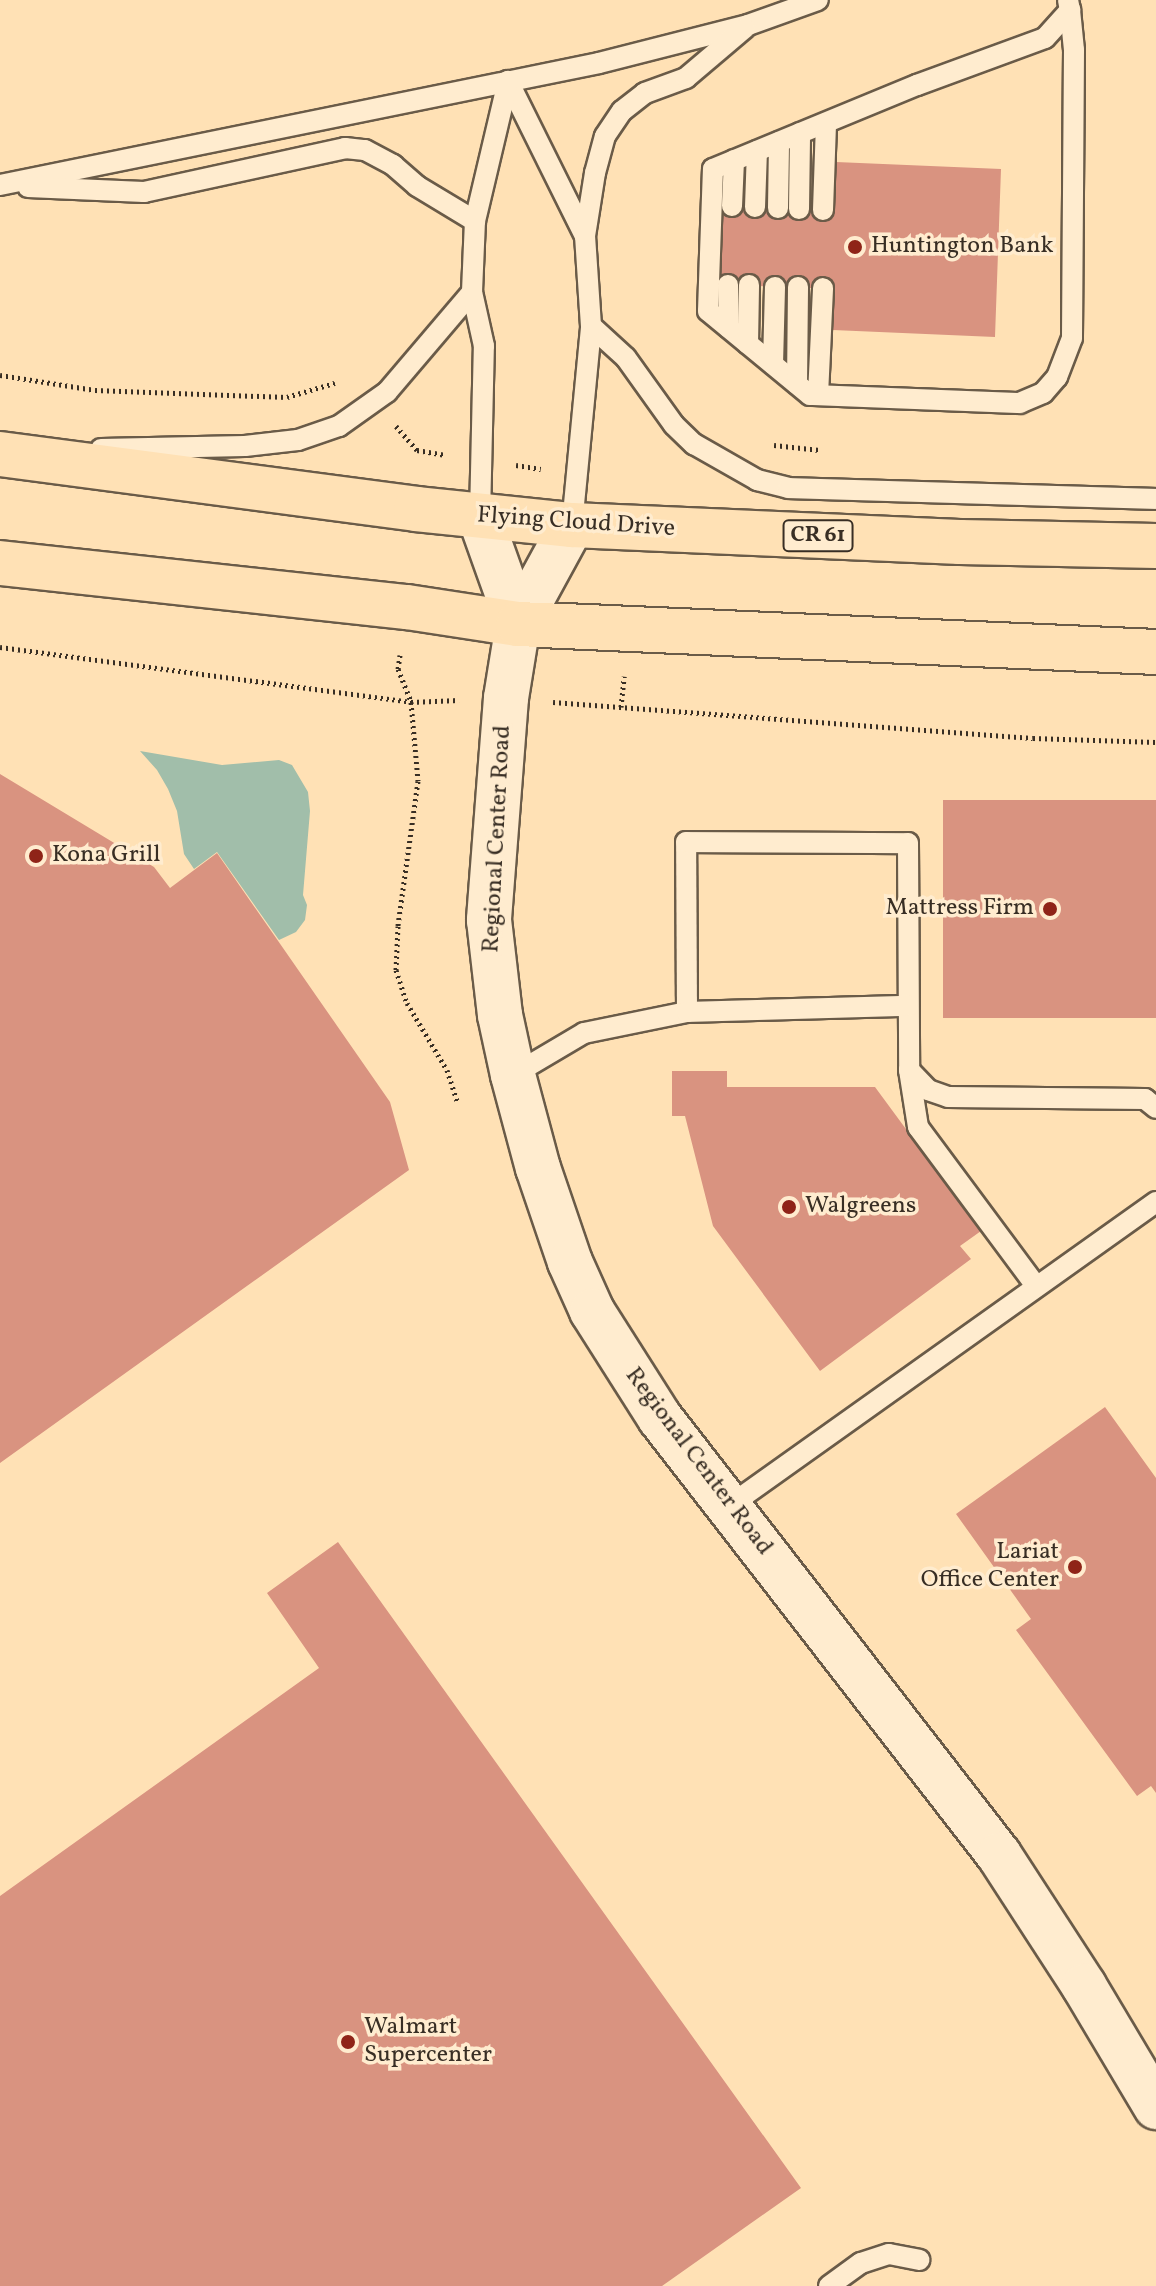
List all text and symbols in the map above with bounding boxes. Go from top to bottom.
place label: Huntington Bank [871,233,1054,261]
marker: Huntington Bank [846,238,864,256]
street label: Flying Cloud Drive [476,502,676,544]
road number: CR 61 [782,518,854,554]
street label: Regional Center Road [478,724,518,954]
place label: Kona Grill [52,842,160,870]
marker: Kona Grill [27,847,45,865]
place label: Mattress Firm [885,895,1034,923]
marker: Mattress Firm [1041,900,1059,918]
place label: Walgreens [805,1193,916,1221]
marker: Walgreens [780,1198,798,1216]
street label: Regional Center Road [618,1362,778,1562]
place label: Lariat Office Center [921,1539,1059,1595]
marker: Lariat Office Center [1066,1558,1084,1576]
place label: Walmart Supercenter [364,2014,492,2070]
marker: Walmart Supercenter [339,2033,357,2051]

